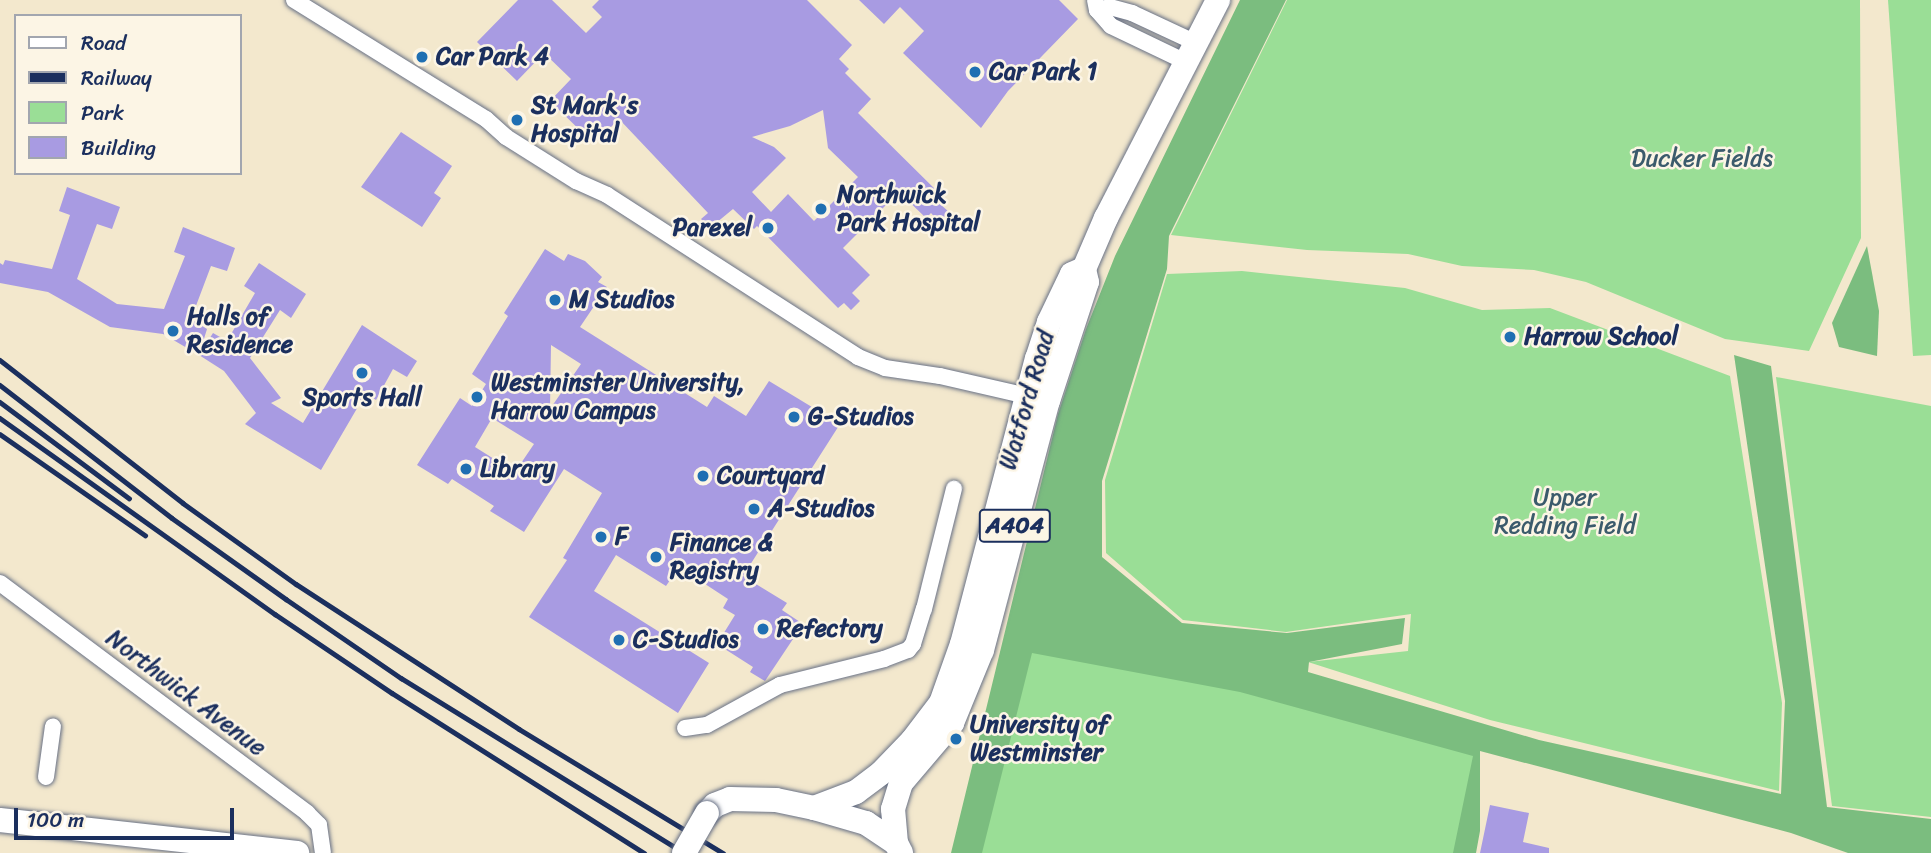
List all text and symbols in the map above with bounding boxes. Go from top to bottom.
legend [14,14,242,175]
text: Road [81,24,126,62]
place label: Car Park 4 [436,43,550,71]
marker: Car Park 4 [414,49,430,65]
place label: Car Park 1 [989,58,1098,86]
text: Railway [81,59,152,97]
marker: Car Park 1 [967,64,983,80]
place label: St Mark's Hospital [531,92,636,148]
text: Park [81,94,124,132]
marker: St Mark's Hospital [509,112,525,128]
text: Building [81,129,156,167]
park label: Ducker Fields [1631,145,1773,173]
place label: Northwick Park Hospital [837,181,981,237]
marker: Northwick Park Hospital [811,199,831,219]
place label: Parexel [673,214,752,242]
marker: Parexel [758,218,778,238]
place label: M Studios [569,286,674,314]
marker: M Studios [547,292,563,308]
place label: Halls of Residence [187,303,293,359]
marker: Halls of Residence [165,323,181,339]
place label: Harrow School [1524,323,1679,351]
street label: Watford Road [993,327,1061,473]
marker: Harrow School [1502,329,1518,345]
marker: Sports Hall [354,365,370,381]
place label: Westminster University, Harrow Campus [491,369,745,425]
place label: Sports Hall [302,384,422,412]
marker: Westminster University, Harrow Campus [469,389,485,405]
place label: G-Studios [808,403,914,431]
marker: G-Studios [786,409,802,425]
place label: Library [480,455,555,483]
marker: Library [458,461,474,477]
place label: Courtyard [717,462,824,490]
marker: Courtyard [695,468,711,484]
park label: Upper Redding Field [1494,484,1636,540]
place label: A-Studios [768,495,874,523]
marker: A-Studios [746,501,762,517]
road number: A404 [978,506,1052,546]
place label: F [615,523,628,551]
marker: F [593,529,609,545]
place label: Finance & Registry [670,529,773,585]
marker: Finance & Registry [648,549,664,565]
place label: Refectory [777,615,883,643]
marker: Refectory [755,621,771,637]
street label: Northwick Avenue [100,624,272,762]
place label: C-Studios [633,626,739,654]
marker: C-Studios [611,632,627,648]
place label: University of Westminster [970,711,1108,767]
marker: University of Westminster [948,731,964,747]
scale bar [18,794,238,838]
text: 100 m [27,801,84,839]

